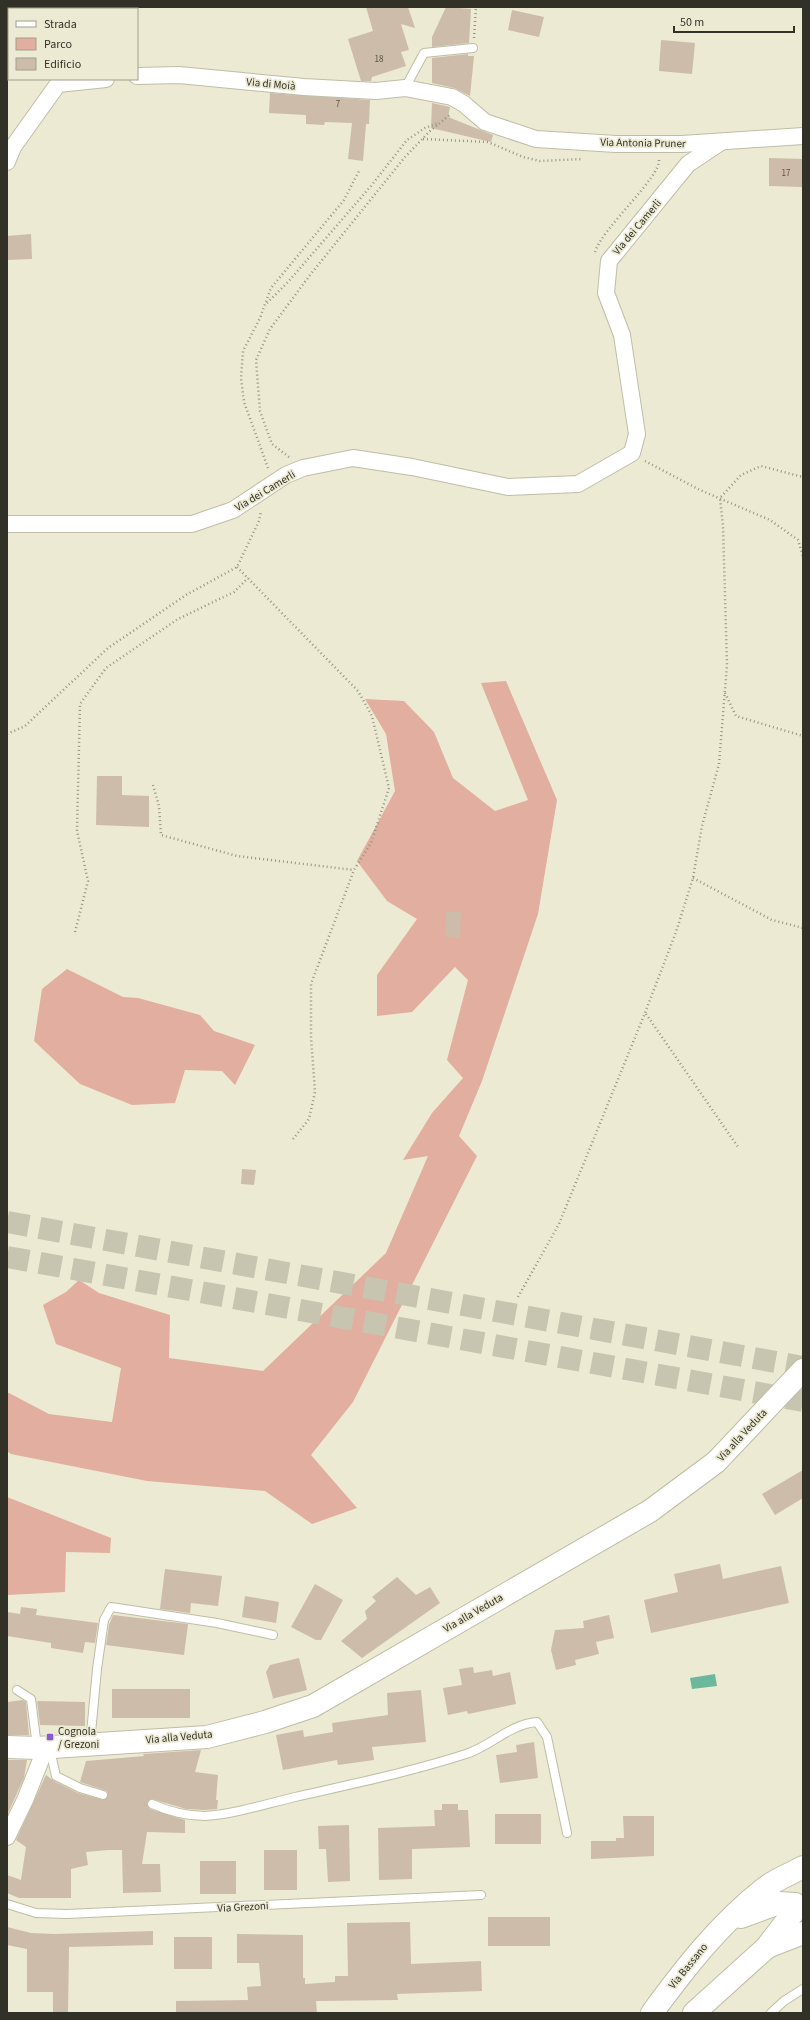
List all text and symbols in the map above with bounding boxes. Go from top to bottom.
legend [8,8,138,80]
scale bar [674,8,794,34]
text: 50 m [680,14,704,31]
text: Strada [44,16,77,33]
text: Parco [44,36,72,53]
house number: 18 [375,53,384,66]
text: Edificio [44,56,81,73]
street label: Via di Moià [246,74,296,94]
house number: 7 [336,98,341,111]
street label: Via Antonia Pruner [600,135,686,151]
house number: 17 [782,167,791,180]
street label: Via dei Camerli [609,196,665,258]
street label: Via dei Camerli [232,467,298,515]
street label: Via alla Veduta [714,1405,770,1465]
street label: Via alla Veduta [440,1590,506,1636]
place label: Cognola / Grezoni [58,1724,99,1752]
street label: Via alla Veduta [145,1727,213,1747]
marker: Cognola / Grezoni [45,1732,55,1742]
street label: Via Grezoni [217,1898,269,1916]
street label: Via Bassano [665,1940,711,1992]

